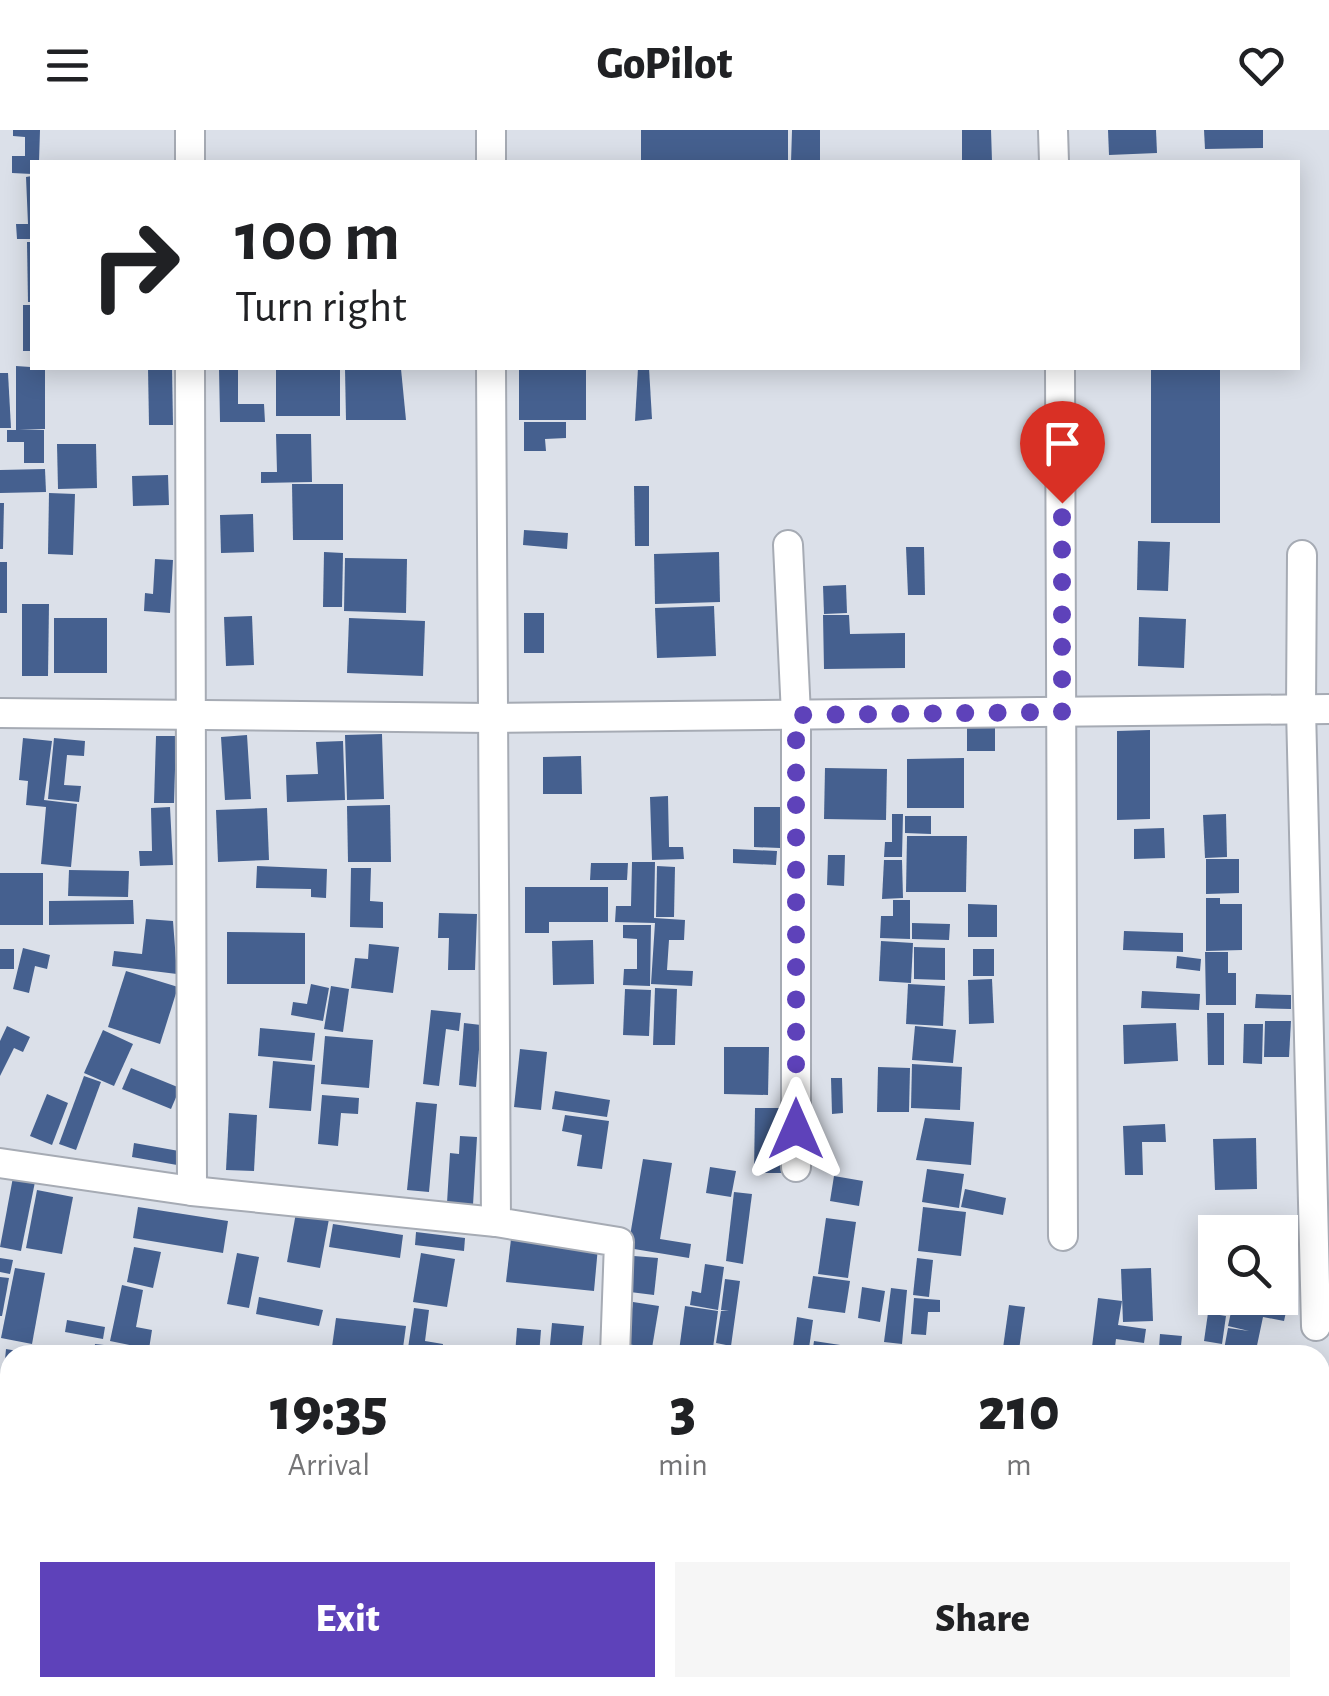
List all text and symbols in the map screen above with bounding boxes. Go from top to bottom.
icon: menu [40,38,95,93]
icon: heart [1234,38,1289,93]
text: GoPilot [597,42,732,87]
icon: right [70,200,200,330]
text: 100 m [235,203,400,273]
text: Turn right [235,285,407,330]
pin [1020,401,1105,504]
icon: arrive [1035,416,1090,471]
position arrow [744,1077,848,1181]
map controls [1198,1215,1298,1315]
button: search [1198,1215,1298,1315]
text: 19:35 [270,1381,388,1441]
text: 3 [670,1381,696,1441]
text: 210 [978,1381,1060,1441]
text: Arrival [288,1449,370,1481]
text: min [658,1449,708,1481]
text: m [1006,1449,1032,1481]
button: Exit [40,1562,655,1677]
button: Share [675,1562,1290,1677]

